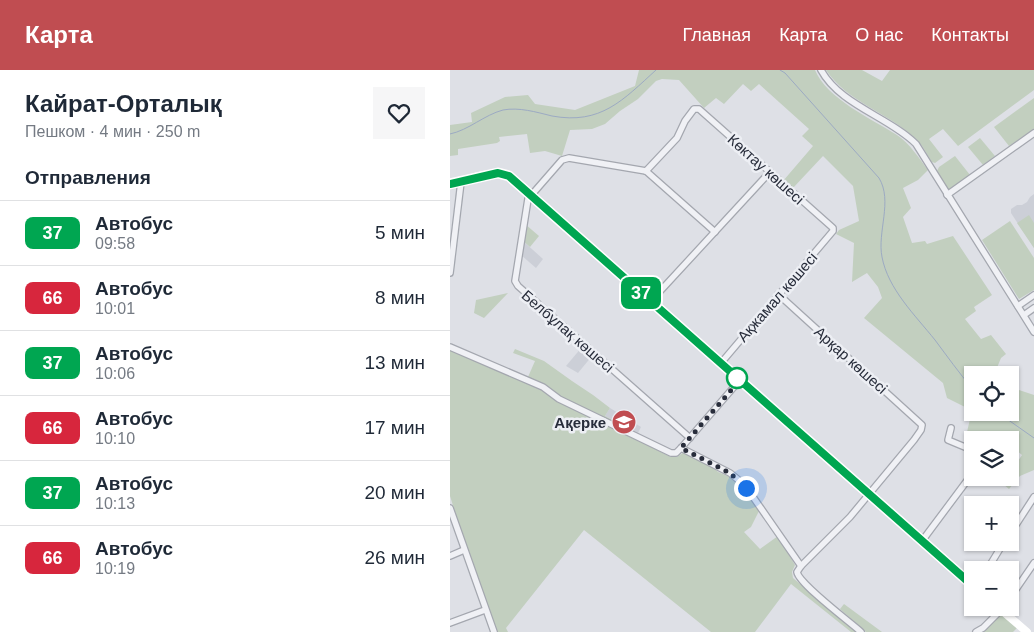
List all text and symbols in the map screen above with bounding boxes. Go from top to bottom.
text: Карта [25,21,93,48]
text: Главная [683,25,751,45]
text: Карта [779,25,827,45]
text: О нас [855,25,903,45]
text: Контакты [931,25,1009,45]
button: heart [373,87,425,139]
text: Кайрат-Орталық [25,90,222,117]
text: Пешком · 4 мин · 250 m [25,123,200,140]
street label: Көктау көшесі [724,130,808,208]
text: Отправления [25,167,151,188]
text: Автобус [95,213,173,234]
text: 5 мин [375,222,425,243]
text: 37 [42,223,63,243]
text: 09:58 [95,235,135,252]
street label: Ақжамал көшесі [734,249,820,345]
line badge: 37 [618,277,664,309]
text: Автобус [95,278,173,299]
text: 37 [631,283,651,303]
street label: Белбұлақ көшесі [518,286,618,376]
text: 8 мин [375,287,425,308]
text: 66 [42,288,63,308]
text: 10:01 [95,300,135,317]
street label: Арқар көшесі [811,323,891,397]
text: Автобус [95,343,173,364]
text: 13 мин [364,352,425,373]
text: 37 [42,353,63,373]
text: 10:06 [95,365,135,382]
map controls [964,366,1019,616]
button: locate [964,366,1019,421]
unlabelled marker [726,367,748,389]
text: Автобус [95,408,173,429]
school or university icon: Ақерке [611,409,637,435]
place label: Ақерке [554,414,606,431]
text: 17 мин [364,417,425,438]
text: 66 [42,418,63,438]
text: 10:10 [95,430,135,447]
button: layers [964,431,1019,486]
text: Автобус [95,473,173,494]
your location [734,476,759,501]
text: 20 мин [364,482,425,503]
text: 37 [42,483,63,503]
text: 10:13 [95,495,135,512]
button: + [964,496,1019,551]
text: Автобус [95,538,173,559]
text: 26 мин [364,547,425,568]
text: 66 [42,548,63,568]
text: 10:19 [95,560,135,577]
button: − [964,561,1019,616]

